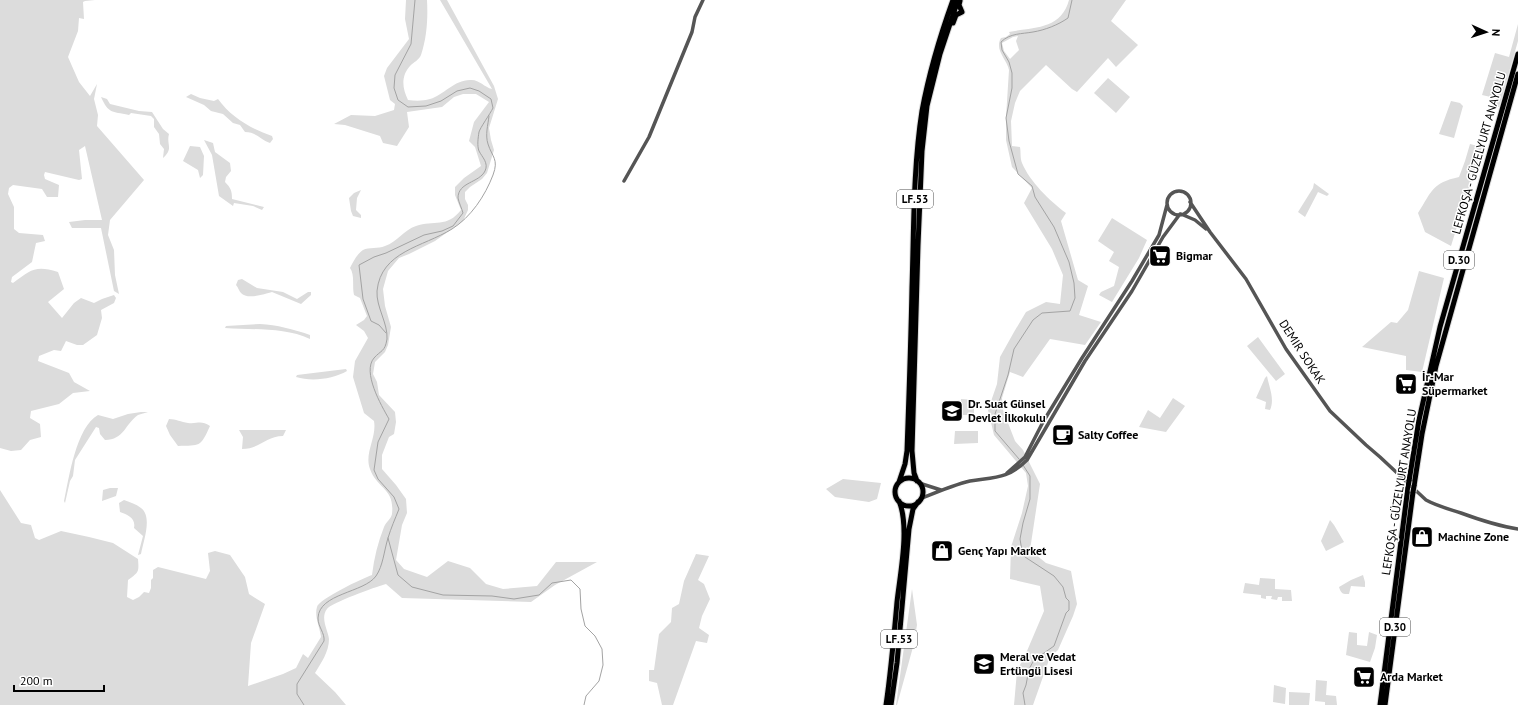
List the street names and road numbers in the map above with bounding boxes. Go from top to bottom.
street label: LEFKOŞA - GÜZELYURT ANAYOLU [1448,70,1509,236]
road number: LF.53 [897,190,933,208]
road number: D.30 [1444,251,1474,269]
street label: DEMIR SOKAK [1276,317,1329,387]
street label: LEFKOŞA - GÜZELYURT ANAYOLU [1378,408,1419,576]
road number: D.30 [1380,618,1410,636]
road number: LF.53 [881,630,917,648]

